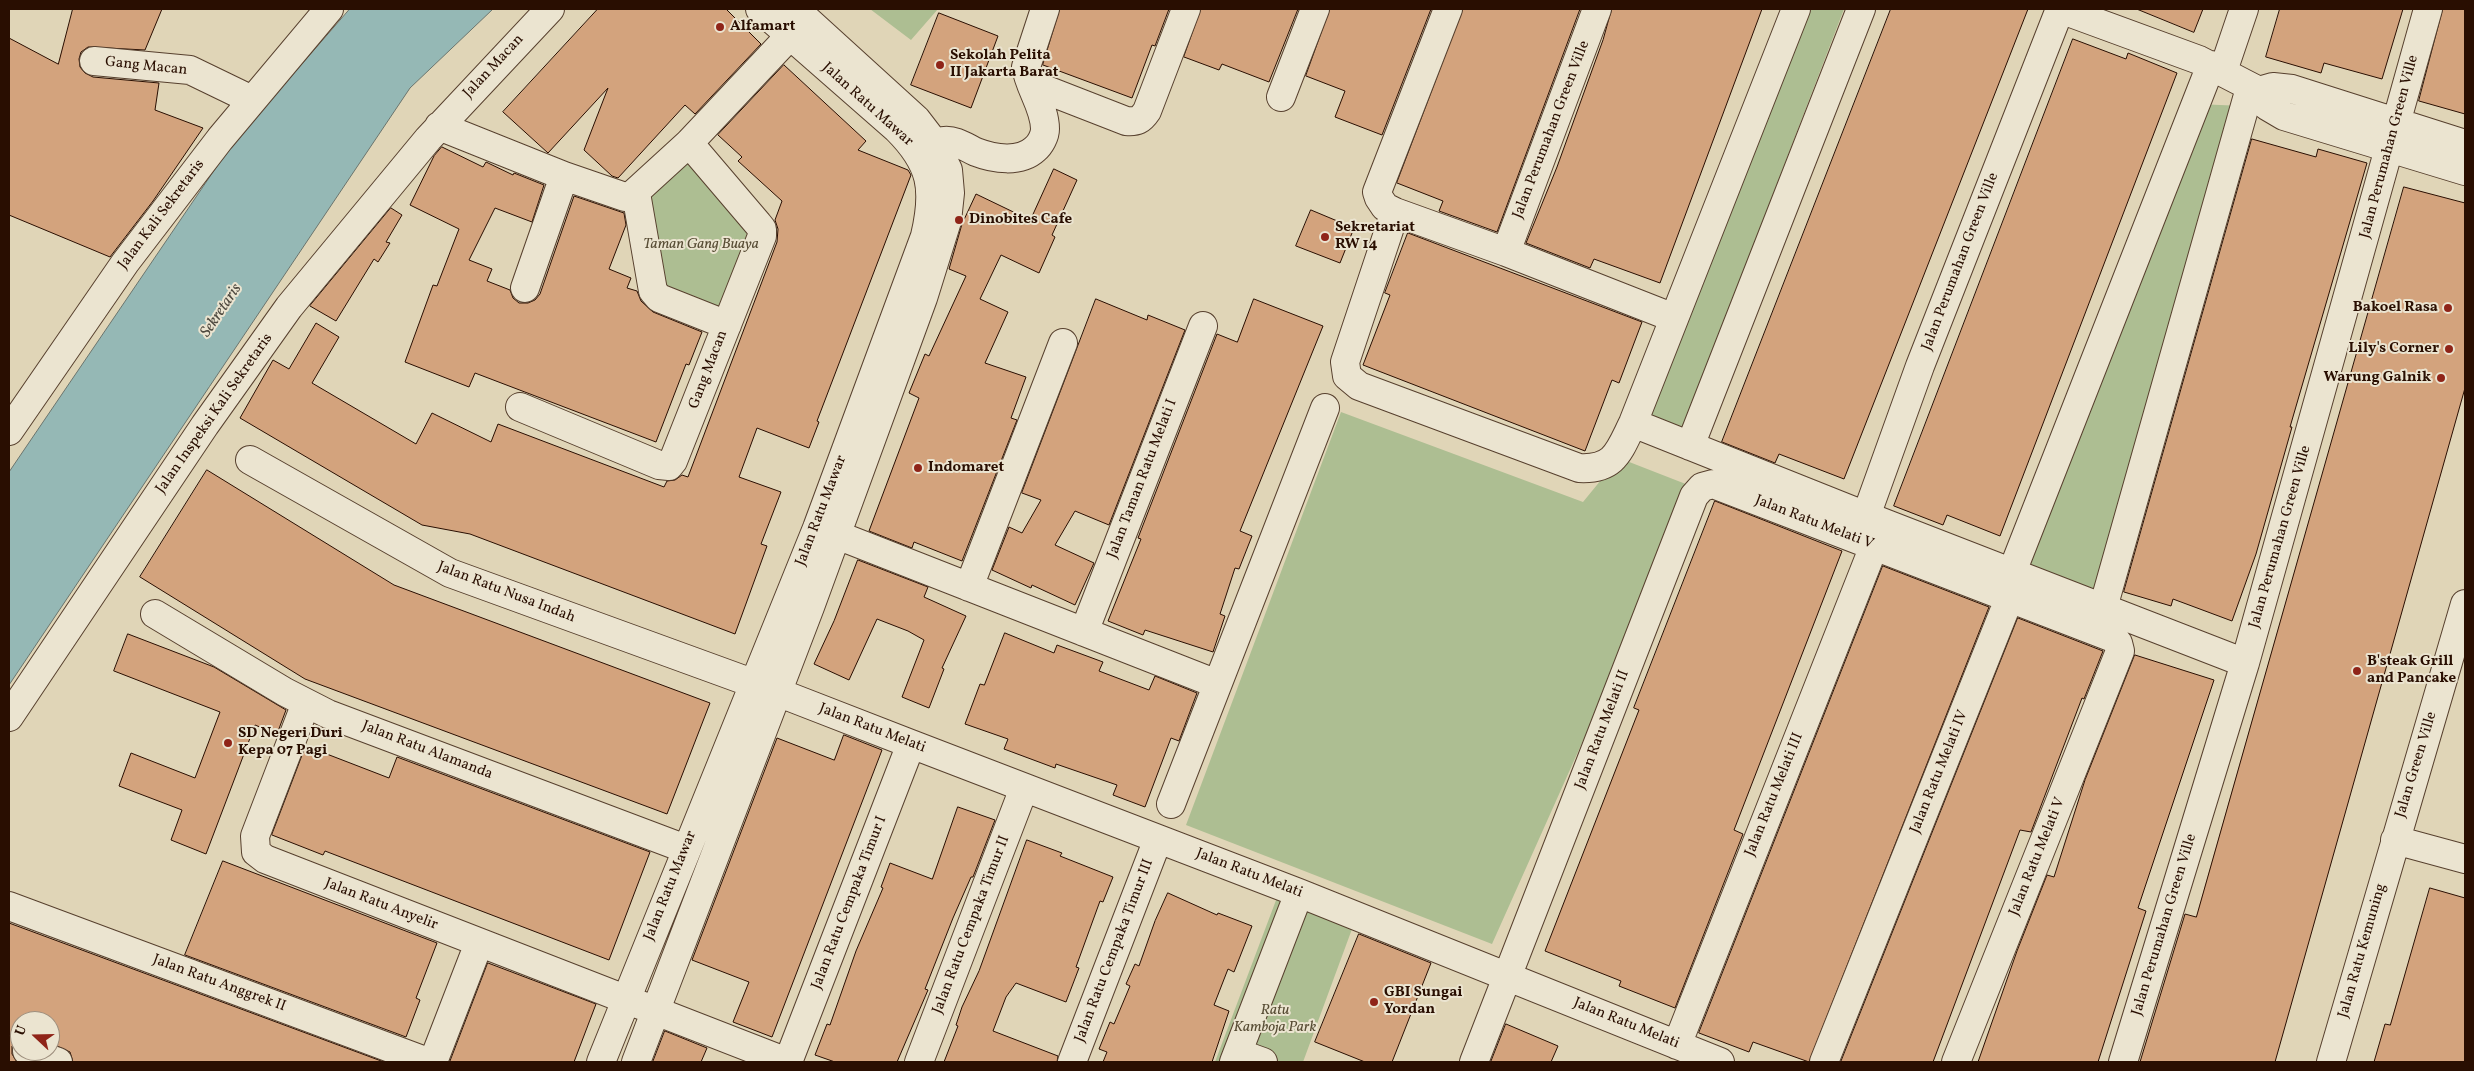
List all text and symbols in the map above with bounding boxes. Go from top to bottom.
place label: Alfamart [730,18,795,36]
marker: Alfamart [714,21,726,33]
street label: Jalan Macan [460,31,528,103]
street label: Jalan Perumahan Green Ville [1510,38,1594,222]
place label: Sekolah Pelita II Jakarta Barat [950,47,1058,82]
street label: Jalan Perumahan Green Ville [2357,53,2423,241]
street label: Gang Macan [104,54,188,80]
street label: Jalan Ratu Mawar [818,59,916,151]
marker: Sekolah Pelita II Jakarta Barat [934,59,946,71]
street label: Jalan Kali Sekretaris [115,157,209,273]
street label: Jalan Perumahan Green Ville [1919,170,2003,354]
place label: Dinobites Cafe [969,211,1072,229]
marker: Dinobites Cafe [953,214,965,226]
place label: Sekretariat RW 14 [1335,219,1415,254]
marker: Sekretariat RW 14 [1319,231,1331,243]
park label: Taman Gang Buaya [643,236,759,254]
water label: Sekretaris [197,281,247,341]
place label: Bakoel Rasa [2353,299,2438,317]
marker: Bakoel Rasa [2442,302,2454,314]
street label: Gang Macan [686,328,732,412]
street label: Jalan Inspeksi Kali Sekretaris [153,330,277,498]
place label: Lily's Corner [2349,340,2439,358]
marker: Lily's Corner [2443,343,2455,355]
place label: Warung Galnik [2323,369,2431,387]
marker: Warung Galnik [2435,372,2447,384]
street label: Jalan Taman Ratu Melati I [1104,397,1182,561]
street label: Jalan Perumahan Green Ville [2246,444,2316,630]
street label: Jalan Ratu Mawar [793,453,851,569]
place label: Indomaret [928,459,1004,477]
marker: Indomaret [912,462,924,474]
street label: Jalan Ratu Melati V [1752,492,1876,554]
street label: Jalan Ratu Nusa Indah [435,558,577,628]
place label: B'steak Grill and Pancake [2367,653,2456,688]
marker: B'steak Grill and Pancake [2351,665,2363,677]
street label: Jalan Ratu Melati II [1572,668,1634,792]
street label: Jalan Ratu Melati [816,700,928,758]
street label: Jalan Ratu Melati IV [1907,708,1973,836]
street label: Jalan Green Ville [2392,710,2442,820]
street label: Jalan Ratu Alamanda [359,718,495,784]
place label: SD Negeri Duri Kepa 07 Pagi [238,725,343,760]
street label: Jalan Ratu Melati III [1742,731,1808,859]
marker: SD Negeri Duri Kepa 07 Pagi [222,737,234,749]
street label: Jalan Ratu Melati V [2006,795,2070,919]
street label: Jalan Ratu Cempaka Timur I [809,814,891,992]
street label: Jalan Ratu Mawar [641,828,701,944]
street label: Jalan Perumahan Green Ville [2129,832,2201,1018]
street label: Jalan Ratu Cempaka Timur II [930,833,1014,1017]
street label: Jalan Ratu Melati [1193,845,1305,903]
street label: Jalan Ratu Cempaka Timur III [1072,857,1158,1045]
street label: Jalan Ratu Anyelir [322,875,440,935]
street label: Jalan Ratu Kemuning [2335,882,2391,1020]
street label: Jalan Ratu Anggrek II [150,952,288,1016]
place label: GBI Sungai Yordan [1384,984,1463,1019]
street label: Jalan Ratu Melati [1570,995,1682,1053]
marker: GBI Sungai Yordan [1368,996,1380,1008]
park label: Ratu Kamboja Park [1234,1002,1316,1037]
north arrow [10,1011,60,1061]
text: U [11,1023,32,1039]

